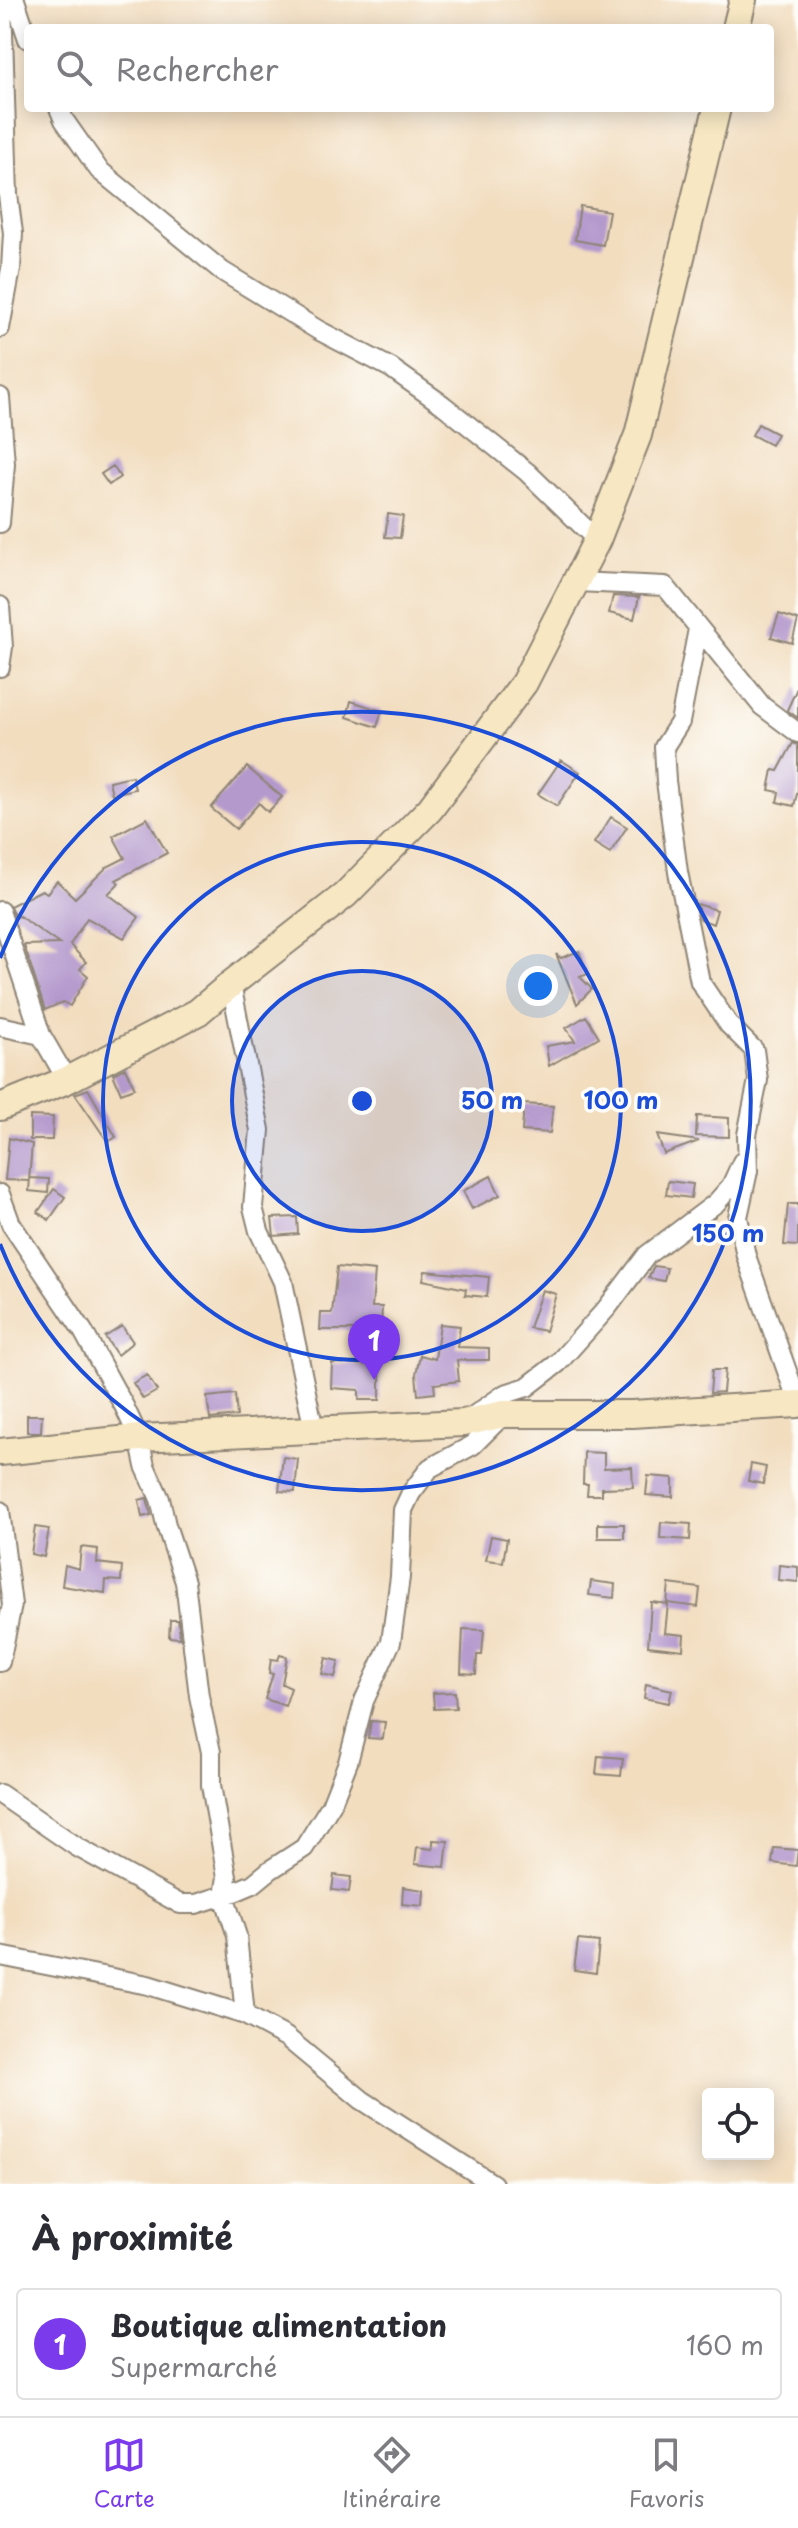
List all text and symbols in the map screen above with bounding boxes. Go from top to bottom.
search box [24,24,774,112]
icon: search [52,46,96,90]
text: Rechercher [116,46,279,91]
your location [518,966,558,1006]
text: 50 m [461,1081,523,1117]
text: 100 m [584,1081,658,1117]
centre of rings [348,1087,376,1115]
text: 150 m [692,1214,764,1250]
pin: 1 [348,1314,400,1380]
map controls [702,2088,774,2160]
button: locate [702,2088,774,2160]
text: À proximité [32,2210,233,2262]
text: Boutique alimentation [110,2302,447,2347]
text: 1 [54,2325,66,2364]
text: 160 m [686,2325,764,2364]
text: Supermarché [110,2347,277,2386]
tab: Carte [94,2433,155,2514]
tab: Itinéraire [342,2433,441,2514]
tab: Favoris [629,2433,704,2514]

